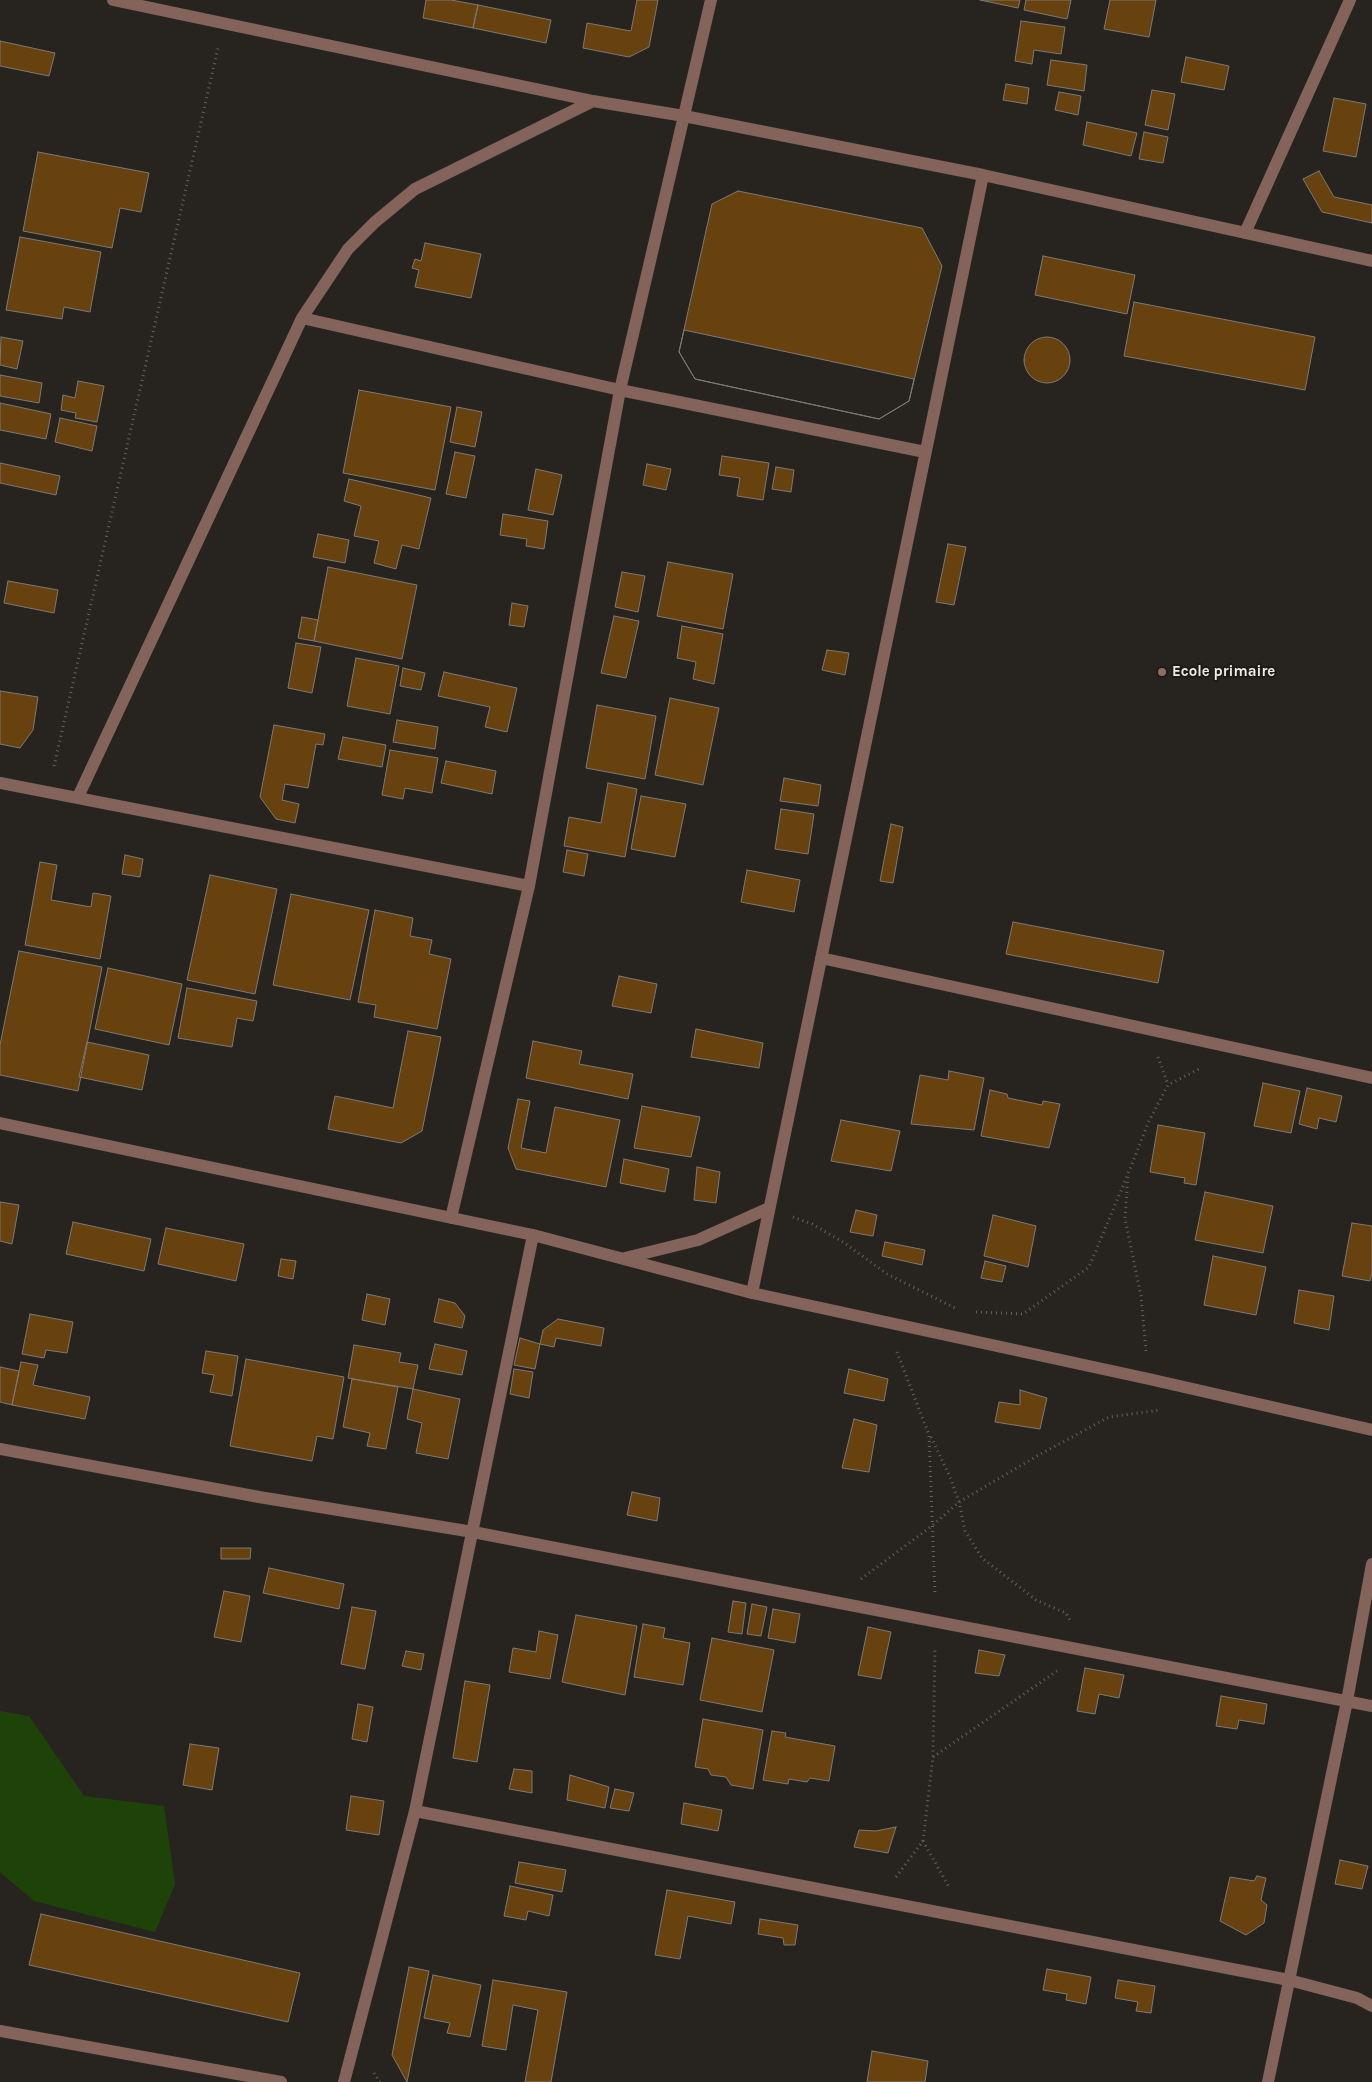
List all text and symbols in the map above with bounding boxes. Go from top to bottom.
place label: Ecole primaire [1172,663,1275,681]
marker: Ecole primaire [1156,666,1168,678]

